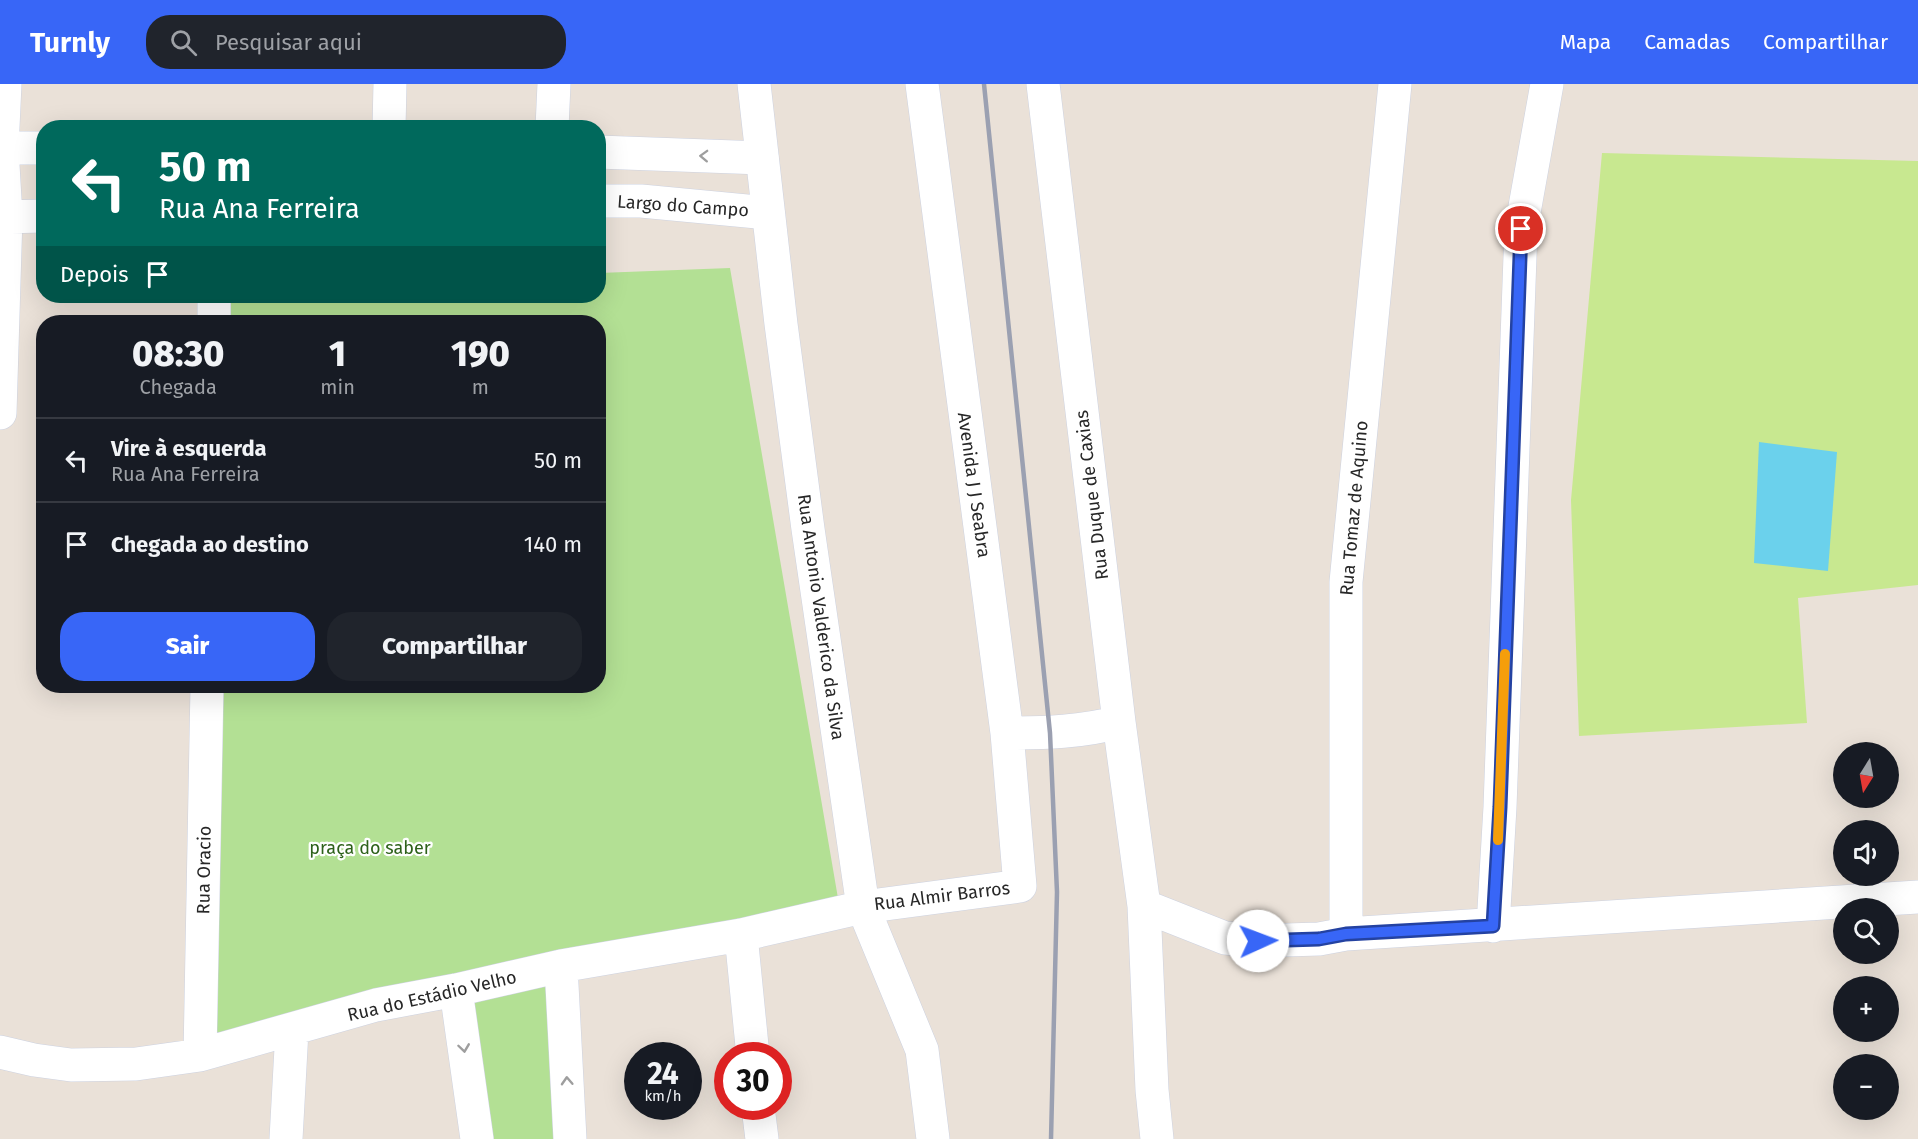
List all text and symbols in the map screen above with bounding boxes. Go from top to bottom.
search box [146,15,566,69]
text: Turnly [30,26,110,59]
icon: search [167,26,200,59]
text: Pesquisar aqui [215,29,362,56]
text: Mapa [1560,29,1611,55]
text: Camadas [1644,29,1730,55]
text: Compartilhar [1763,29,1888,55]
text: 50 m [159,142,252,192]
icon: left [60,144,138,222]
one-way arrow [699,150,708,162]
street label: Largo do Campo [616,190,750,222]
text: Rua Ana Ferreira [159,193,360,225]
pin [1495,203,1546,254]
icon: arrive [1504,212,1537,245]
icon: arrive [141,258,174,291]
text: Depois [60,261,129,288]
text: 08:30 [132,332,224,376]
text: 1 [329,332,346,376]
text: 190 [451,332,510,376]
text: Chegada [139,375,217,399]
text: min [320,375,355,399]
text: m [472,375,489,399]
street label: Rua Duque de Caxias [1071,409,1113,581]
street label: Avenida J J Seabra [953,411,995,559]
street label: Rua Tomaz de Aquino [1335,420,1373,596]
text: Vire à esquerda [111,435,267,462]
icon: left [60,444,93,477]
text: 50 m [534,447,582,474]
text: Rua Ana Ferreira [111,462,260,486]
street label: Rua Antonio Valderico da Silva [793,493,849,741]
icon: arrive [60,528,93,561]
text: Chegada ao destino [111,531,309,558]
text: 140 m [524,531,582,558]
button: Sair [60,612,315,681]
button: Compartilhar [327,612,582,681]
north arrow [1833,742,1899,808]
map controls [1833,742,1899,1120]
button: sound [1833,820,1899,886]
street label: Rua Oracio [192,825,216,915]
park label: praça do saber [309,837,431,859]
street label: Rua Almir Barros [873,877,1011,915]
button: search [1833,898,1899,964]
position arrow [1226,909,1290,973]
street label: Rua do Estádio Velho [345,966,519,1026]
button: + [1833,976,1899,1042]
speed limit sign: 30 [714,1042,792,1120]
one-way arrow [457,1043,470,1053]
button: − [1833,1054,1899,1120]
text: 24 [647,1056,679,1092]
one-way arrow [560,1076,573,1085]
text: km/h [644,1087,682,1105]

